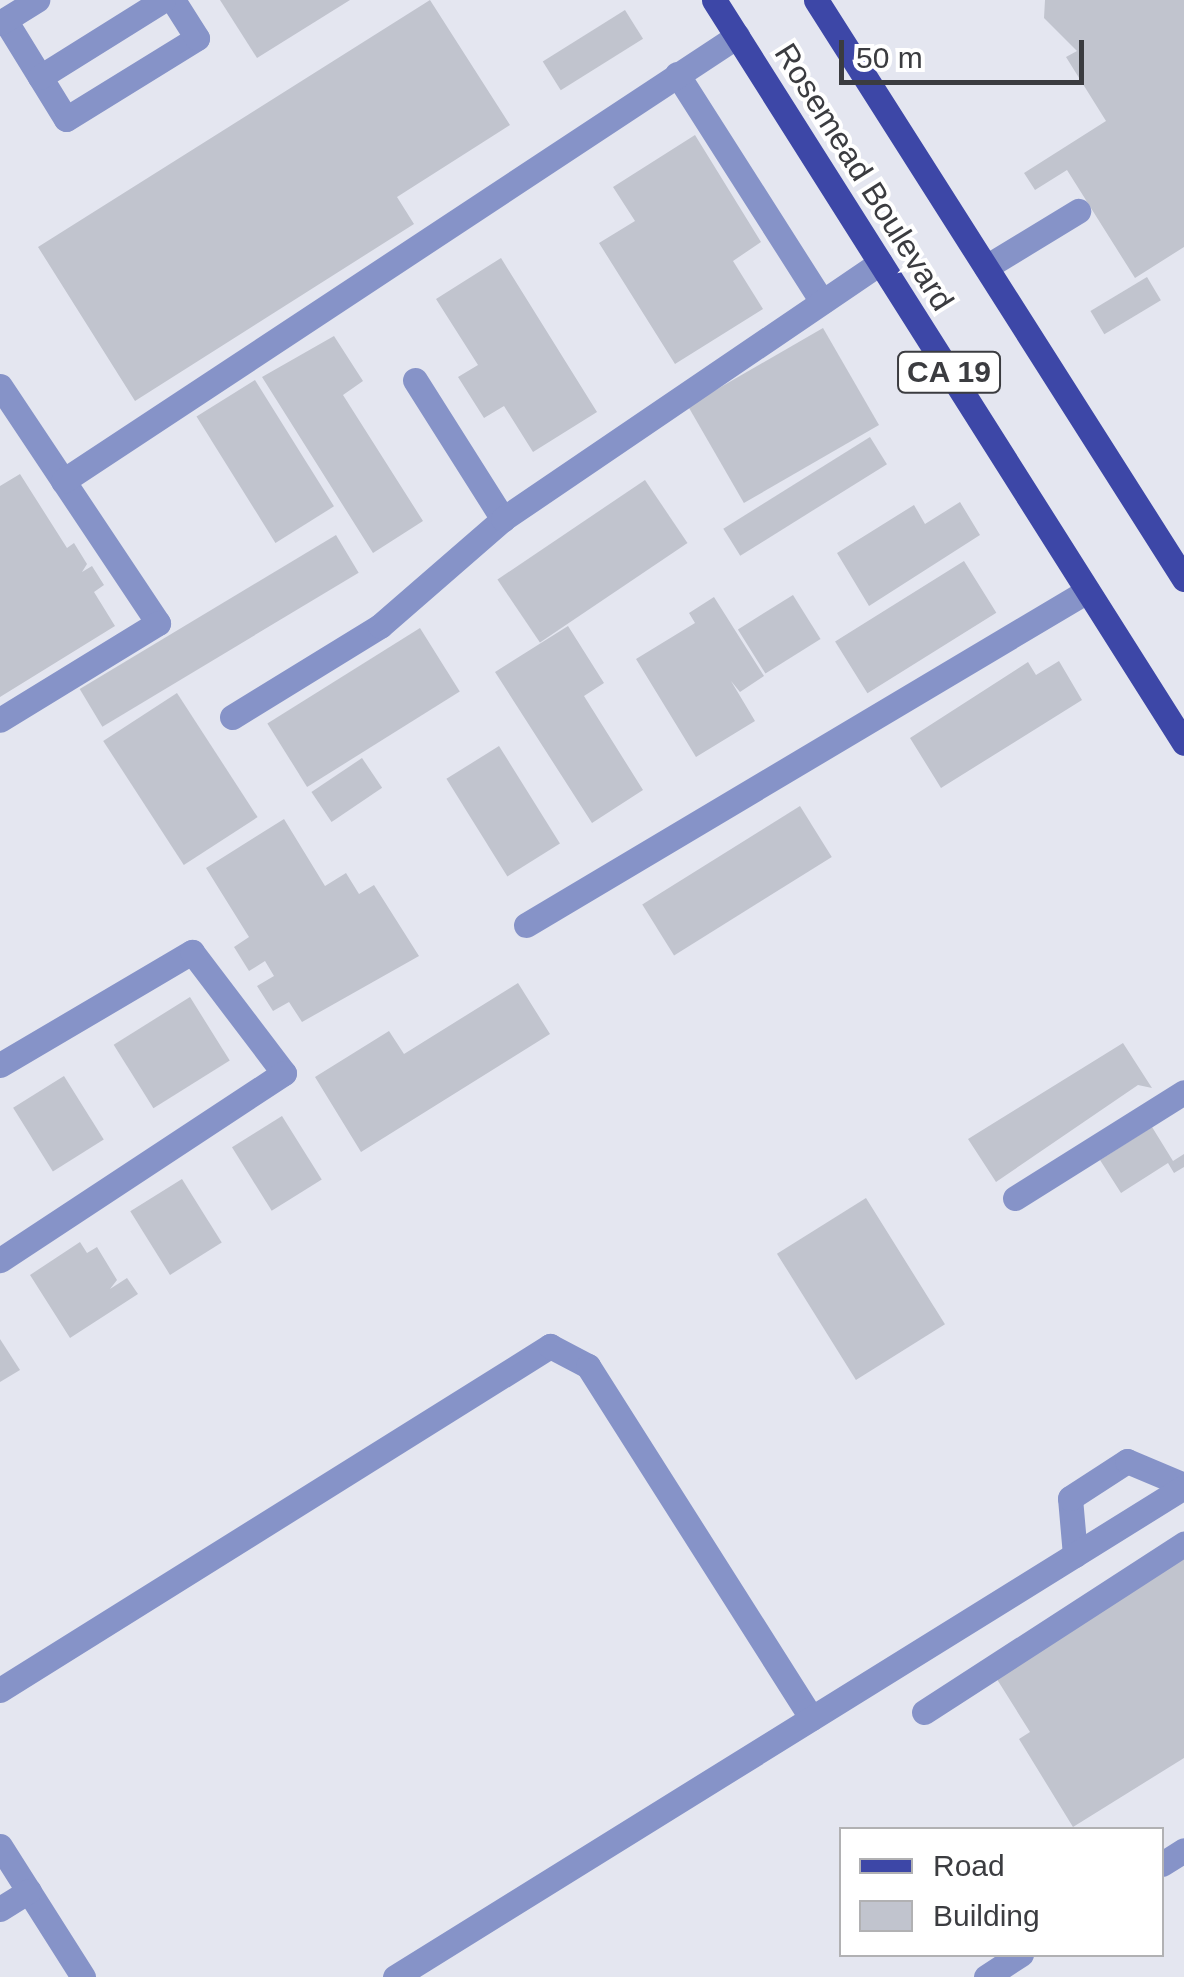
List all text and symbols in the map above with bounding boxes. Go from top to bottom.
scale bar [844,20,1089,82]
street label: Rosemead Boulevard [766,36,962,318]
text: 50 m [856,41,923,74]
road number: CA 19 [894,347,1004,397]
legend [839,1827,1164,1957]
text: Road [933,1849,1005,1882]
text: Building [933,1899,1040,1932]

